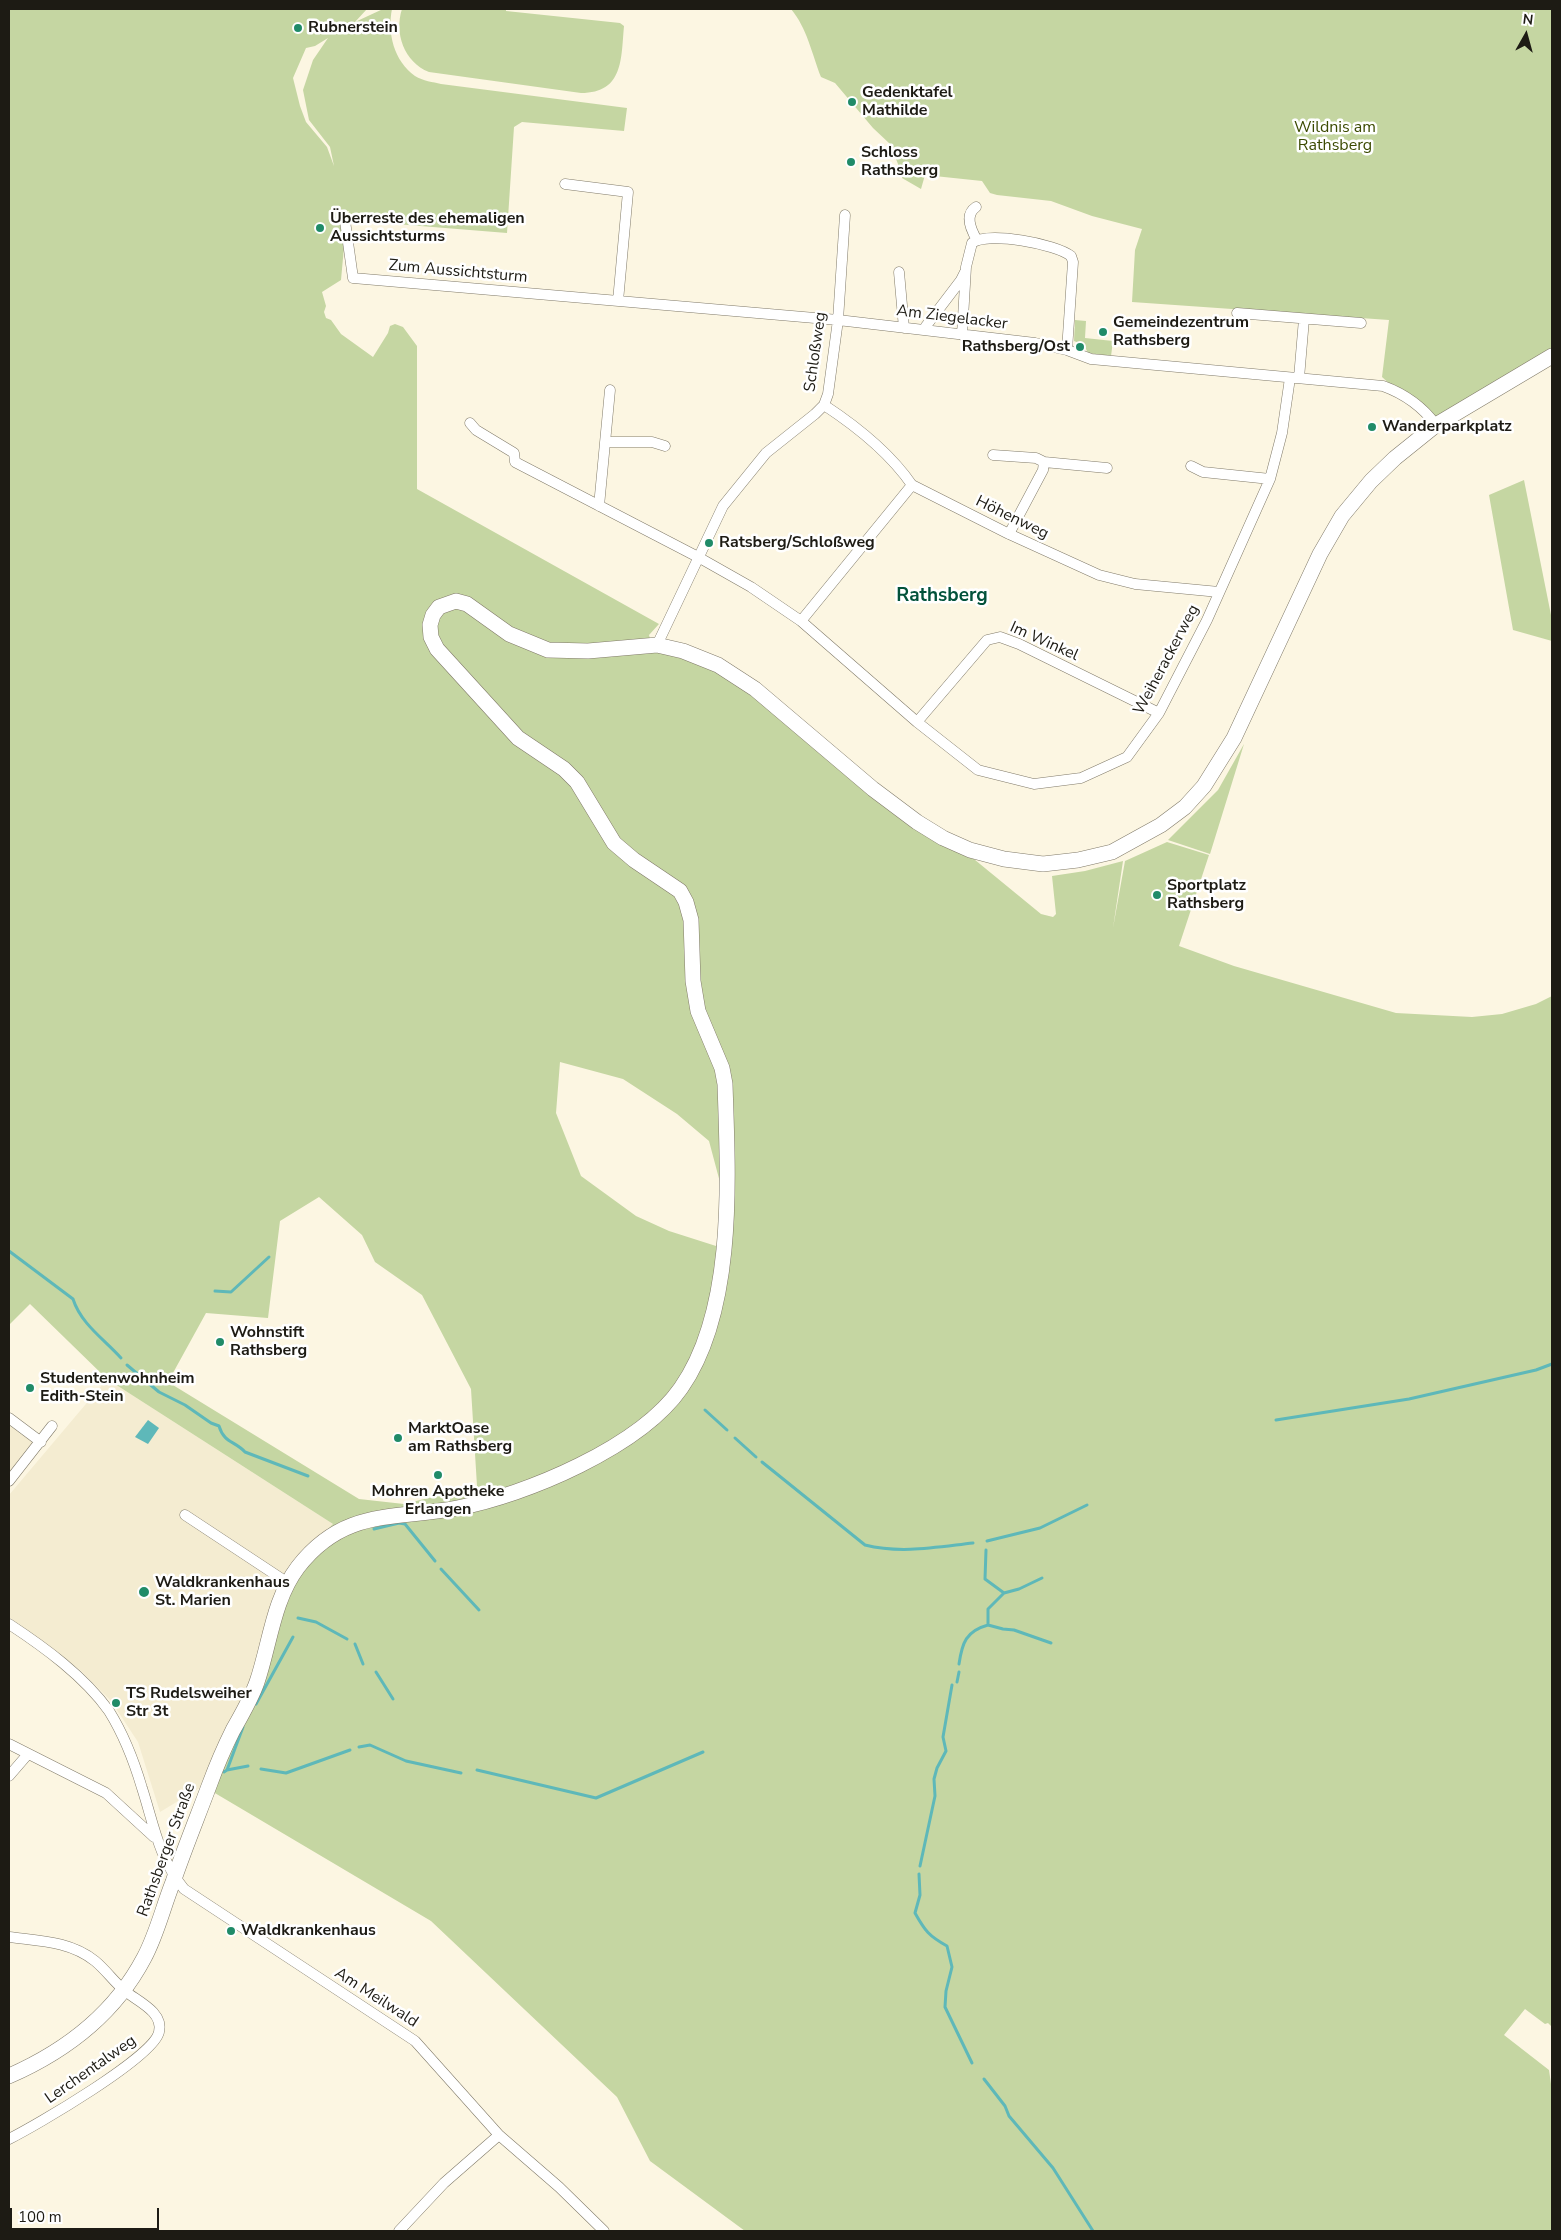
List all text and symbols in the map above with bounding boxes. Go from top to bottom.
north arrow [1501,10,1551,60]
text: N [1522,10,1534,30]
place label: Rubnerstein [308,18,398,38]
marker: Rubnerstein [292,22,304,34]
place label: Gedenktafel Mathilde [862,83,953,121]
marker: Gedenktafel Mathilde [846,96,858,108]
park label: Wildnis am Rathsberg [1294,118,1376,156]
place label: Schloss Rathsberg [861,143,938,181]
marker: Schloss Rathsberg [845,156,857,168]
place label: Überreste des ehemaligen Aussichtsturms [330,209,525,247]
marker: Überreste des ehemaligen Aussichtsturms [314,222,326,234]
street label: Zum Aussichtsturm [388,256,528,288]
street label: Am Ziegelacker [895,302,1009,334]
street label: Schloßweg [801,311,831,393]
place label: Gemeindezentrum Rathsberg [1113,313,1249,351]
marker: Gemeindezentrum Rathsberg [1097,326,1109,338]
place label: Rathsberg/Ost [962,337,1070,357]
marker: Rathsberg/Ost [1074,341,1086,353]
place label: Wanderparkplatz [1382,417,1512,437]
marker: Wanderparkplatz [1366,421,1378,433]
street label: Höhenweg [972,492,1052,544]
place label: Ratsberg/Schloßweg [719,533,875,553]
marker: Ratsberg/Schloßweg [703,537,715,549]
district label: Rathsberg [896,585,988,607]
street label: Weiherackerweg [1130,602,1204,718]
street label: Im Winkel [1007,618,1081,666]
place label: Sportplatz Rathsberg [1167,876,1246,914]
marker: Sportplatz Rathsberg [1151,889,1163,901]
place label: Wohnstift Rathsberg [230,1323,307,1361]
marker: Wohnstift Rathsberg [214,1336,226,1348]
place label: Studentenwohnheim Edith-Stein [40,1369,195,1407]
marker: Studentenwohnheim Edith-Stein [24,1382,36,1394]
place label: MarktOase am Rathsberg [408,1419,512,1457]
marker: MarktOase am Rathsberg [392,1432,404,1444]
marker: Mohren Apotheke Erlangen [432,1469,444,1481]
place label: Mohren Apotheke Erlangen [372,1482,504,1520]
place label: Waldkrankenhaus St. Marien [155,1573,290,1611]
marker: Waldkrankenhaus St. Marien [137,1585,151,1599]
place label: TS Rudelsweiher Str 3t [126,1684,252,1722]
marker: TS Rudelsweiher Str 3t [110,1697,122,1709]
street label: Rathsberger Straße [134,1781,200,1919]
place label: Waldkrankenhaus [241,1921,376,1941]
marker: Waldkrankenhaus [225,1925,237,1937]
street label: Am Meilwald [331,1964,421,2032]
street label: Lerchentalweg [42,2032,140,2108]
scale bar [12,2198,161,2230]
text: 100 m [18,2207,62,2227]

